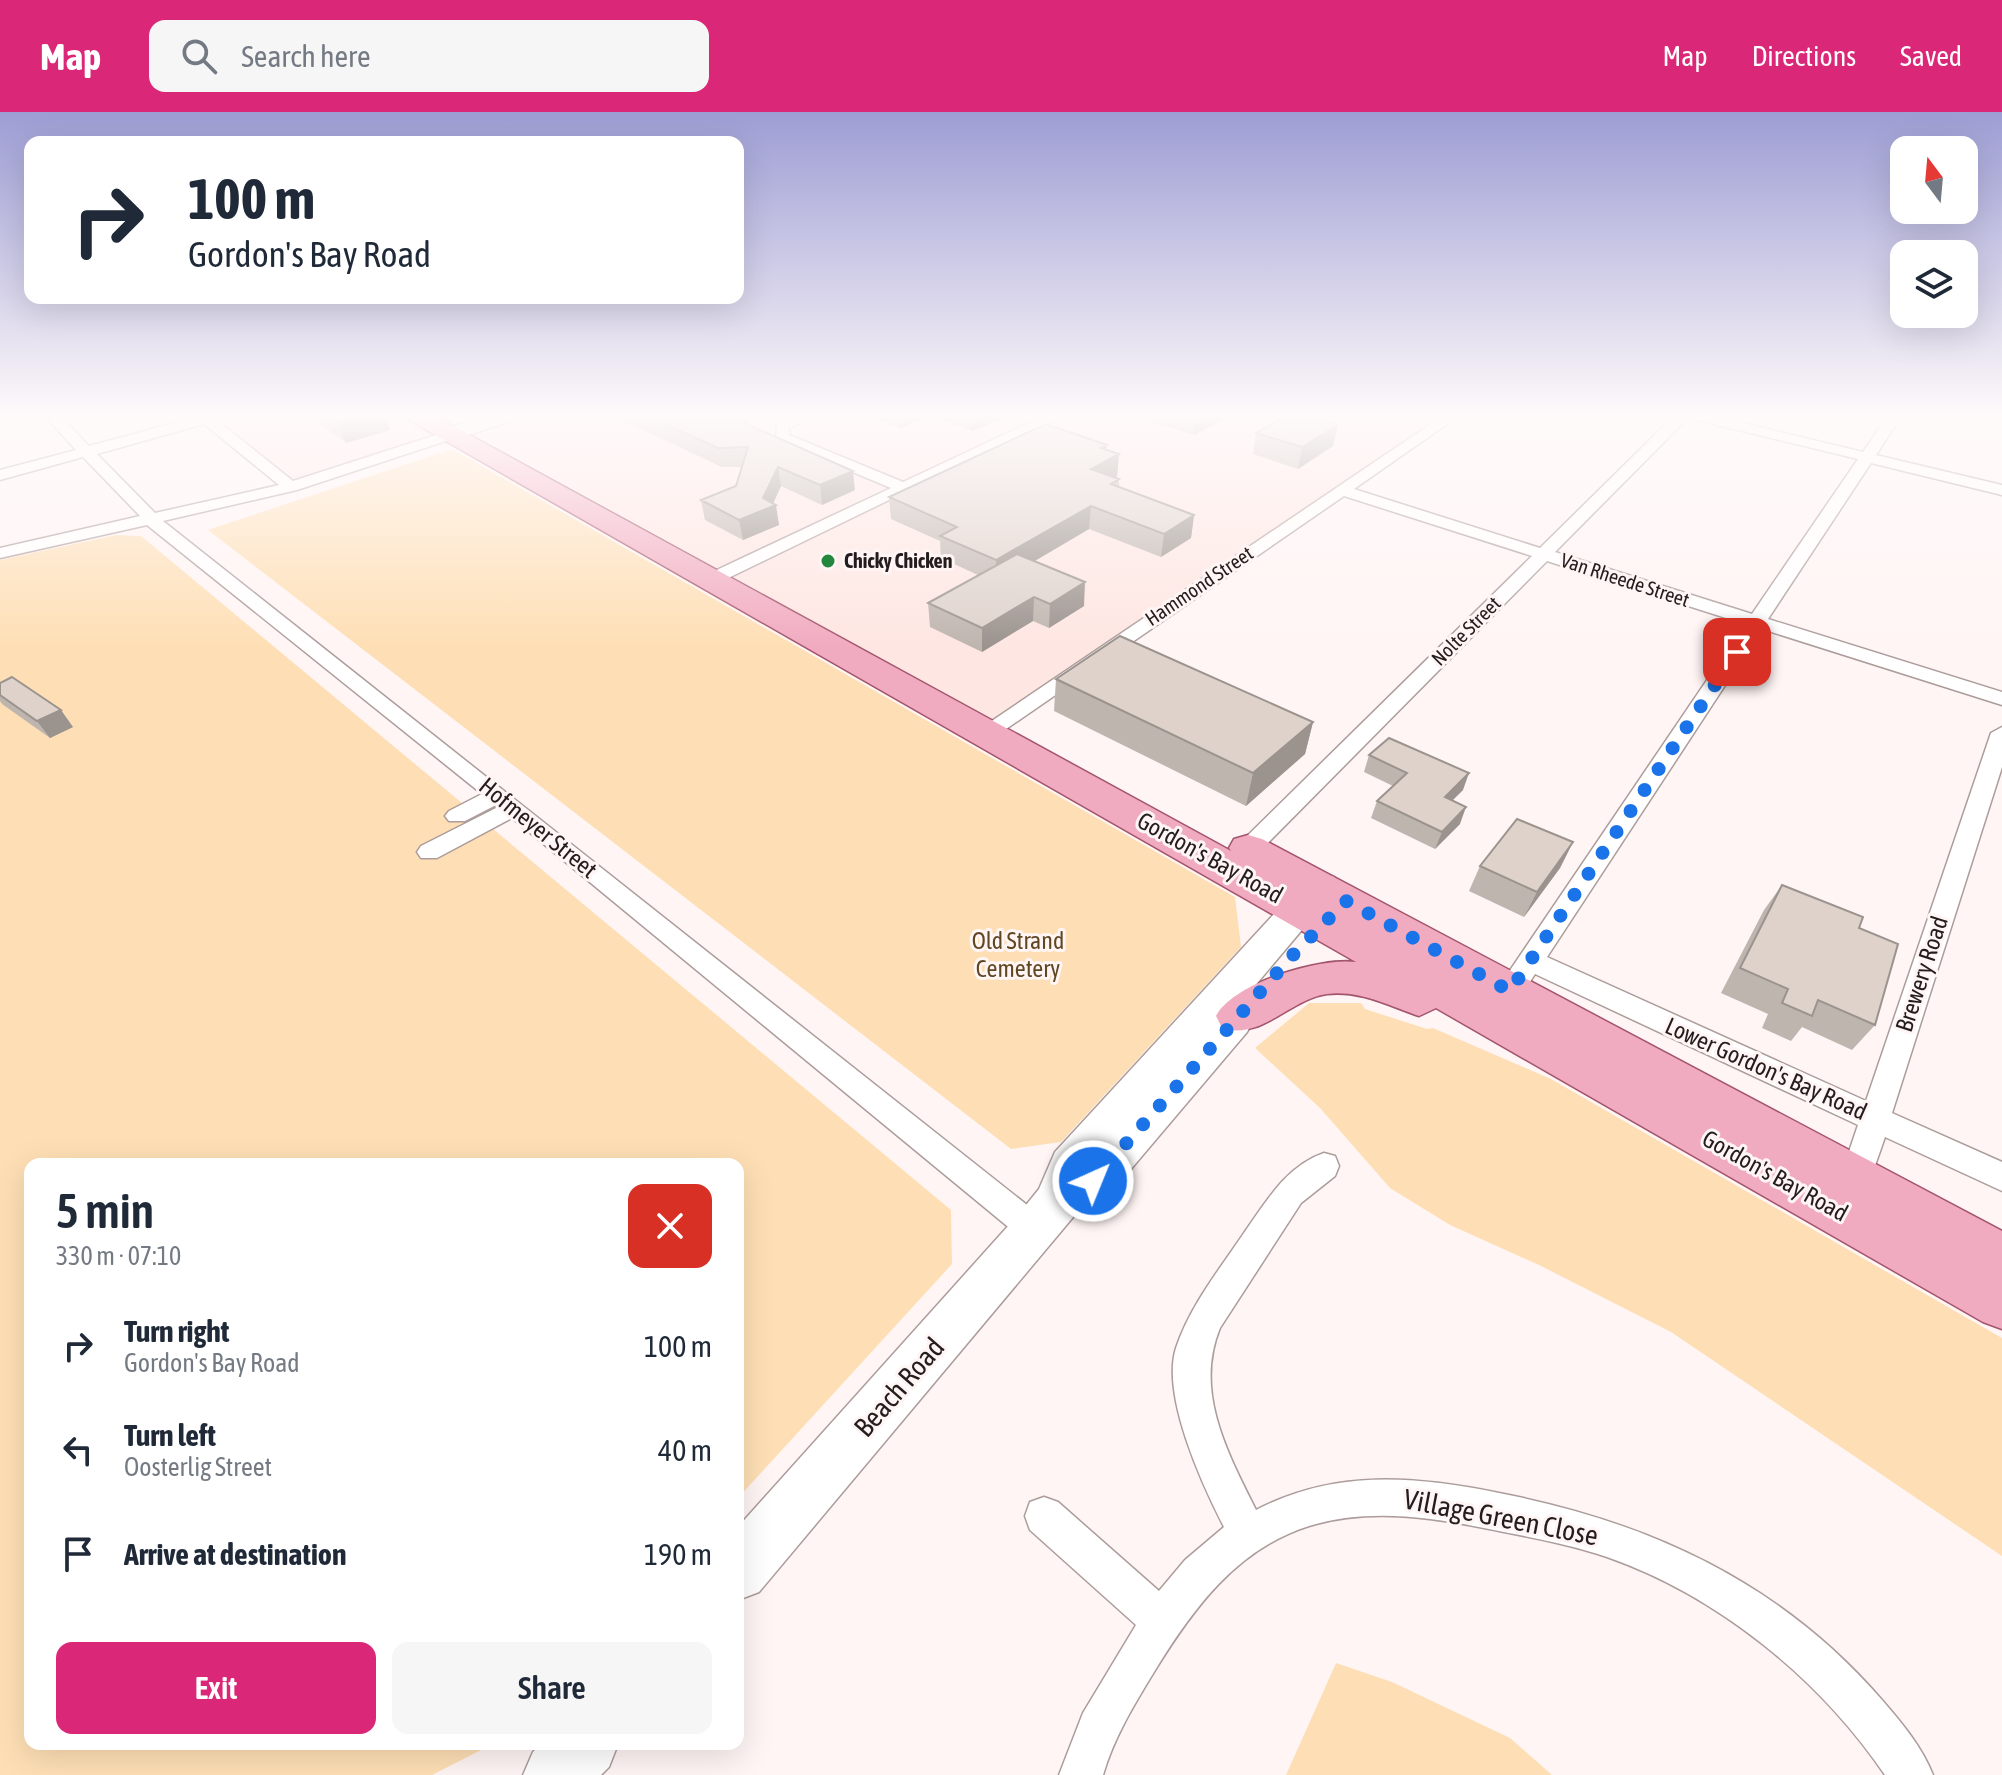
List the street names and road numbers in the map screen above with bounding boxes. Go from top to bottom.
street label: Hammond Street [1141,541,1257,630]
street label: Van Rheede Street [1558,548,1693,611]
street label: Nolte Street [1426,591,1505,670]
street label: Hofmeyer Street [474,772,603,883]
street label: Gordon's Bay Road [1133,806,1288,909]
street label: Brewery Road [1890,913,1953,1035]
street label: Lower Gordon's Bay Road [1661,1012,1871,1125]
street label: Gordon's Bay Road [1698,1124,1853,1227]
street label: Beach Road [847,1331,951,1443]
street label: Village Green Close [1401,1482,1601,1552]

